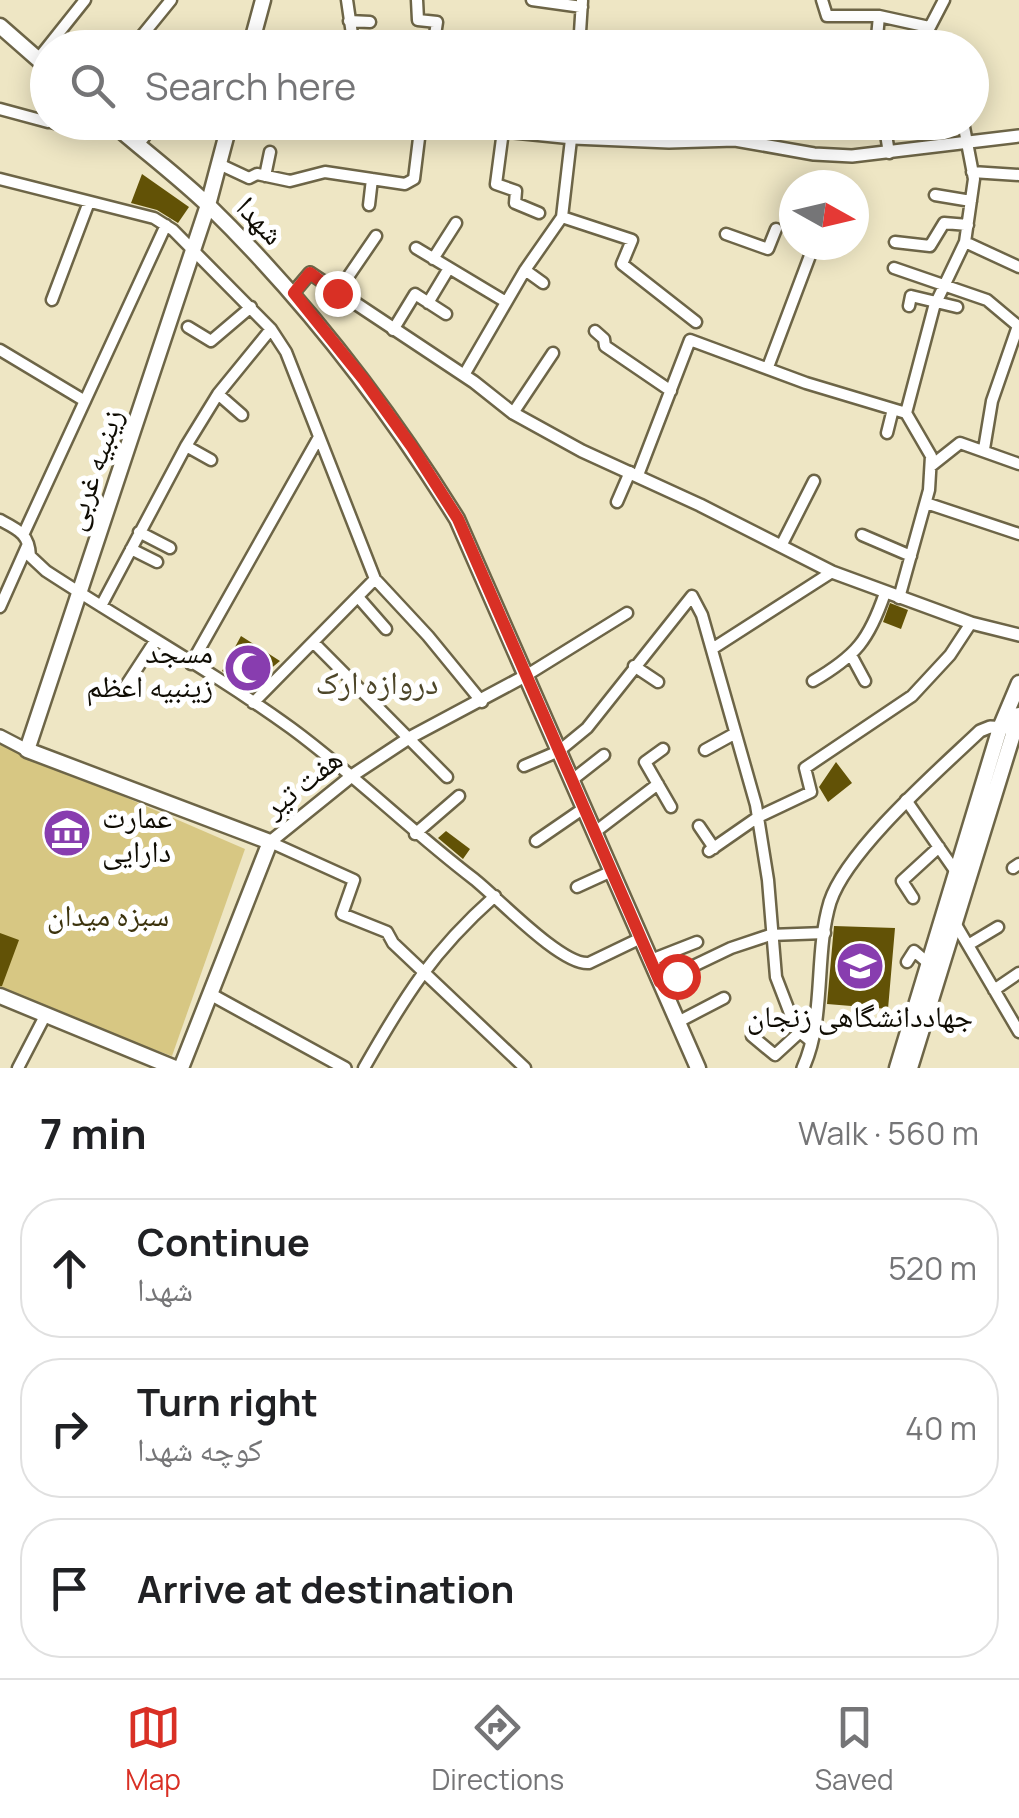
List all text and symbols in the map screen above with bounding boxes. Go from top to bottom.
search box [30,30,989,140]
icon: search [65,58,120,113]
text: Search here [145,59,356,111]
north arrow [779,170,869,260]
street label: شهدا [228,187,294,253]
route end [315,271,361,317]
street label: زینبیه غربی [52,403,132,535]
place label: مسجد زینبیه اعظم [86,631,213,707]
mosque icon: مسجد زینبیه اعظم [222,642,274,694]
district label: دروازه ارک [315,660,439,704]
street label: هفت تیر [253,738,350,827]
place label: عمارت دارایی [102,796,172,871]
museum icon: عمارت دارایی [41,807,93,859]
park label: سبزه میدان [47,894,169,935]
school or university icon: جهاددانشگاهی زنجان [834,940,886,992]
route start [655,954,701,1000]
place label: جهاددانشگاهی زنجان [747,995,973,1036]
text: 7 min [40,1104,147,1162]
text: Walk · 560 m [798,1111,979,1155]
text: Continue [137,1215,310,1267]
icon: ahead [42,1241,97,1296]
text: 520 m [888,1246,977,1290]
text: شهدا [137,1267,193,1311]
text: Turn right [137,1375,318,1427]
icon: right [42,1401,97,1456]
text: 40 m [905,1406,977,1450]
text: کوچه شهدا [137,1427,263,1471]
icon: arrive [42,1561,97,1616]
text: Arrive at destination [137,1562,514,1614]
tab: Map [125,1700,181,1798]
tab: Directions [432,1700,564,1798]
tab: Saved [815,1700,894,1798]

